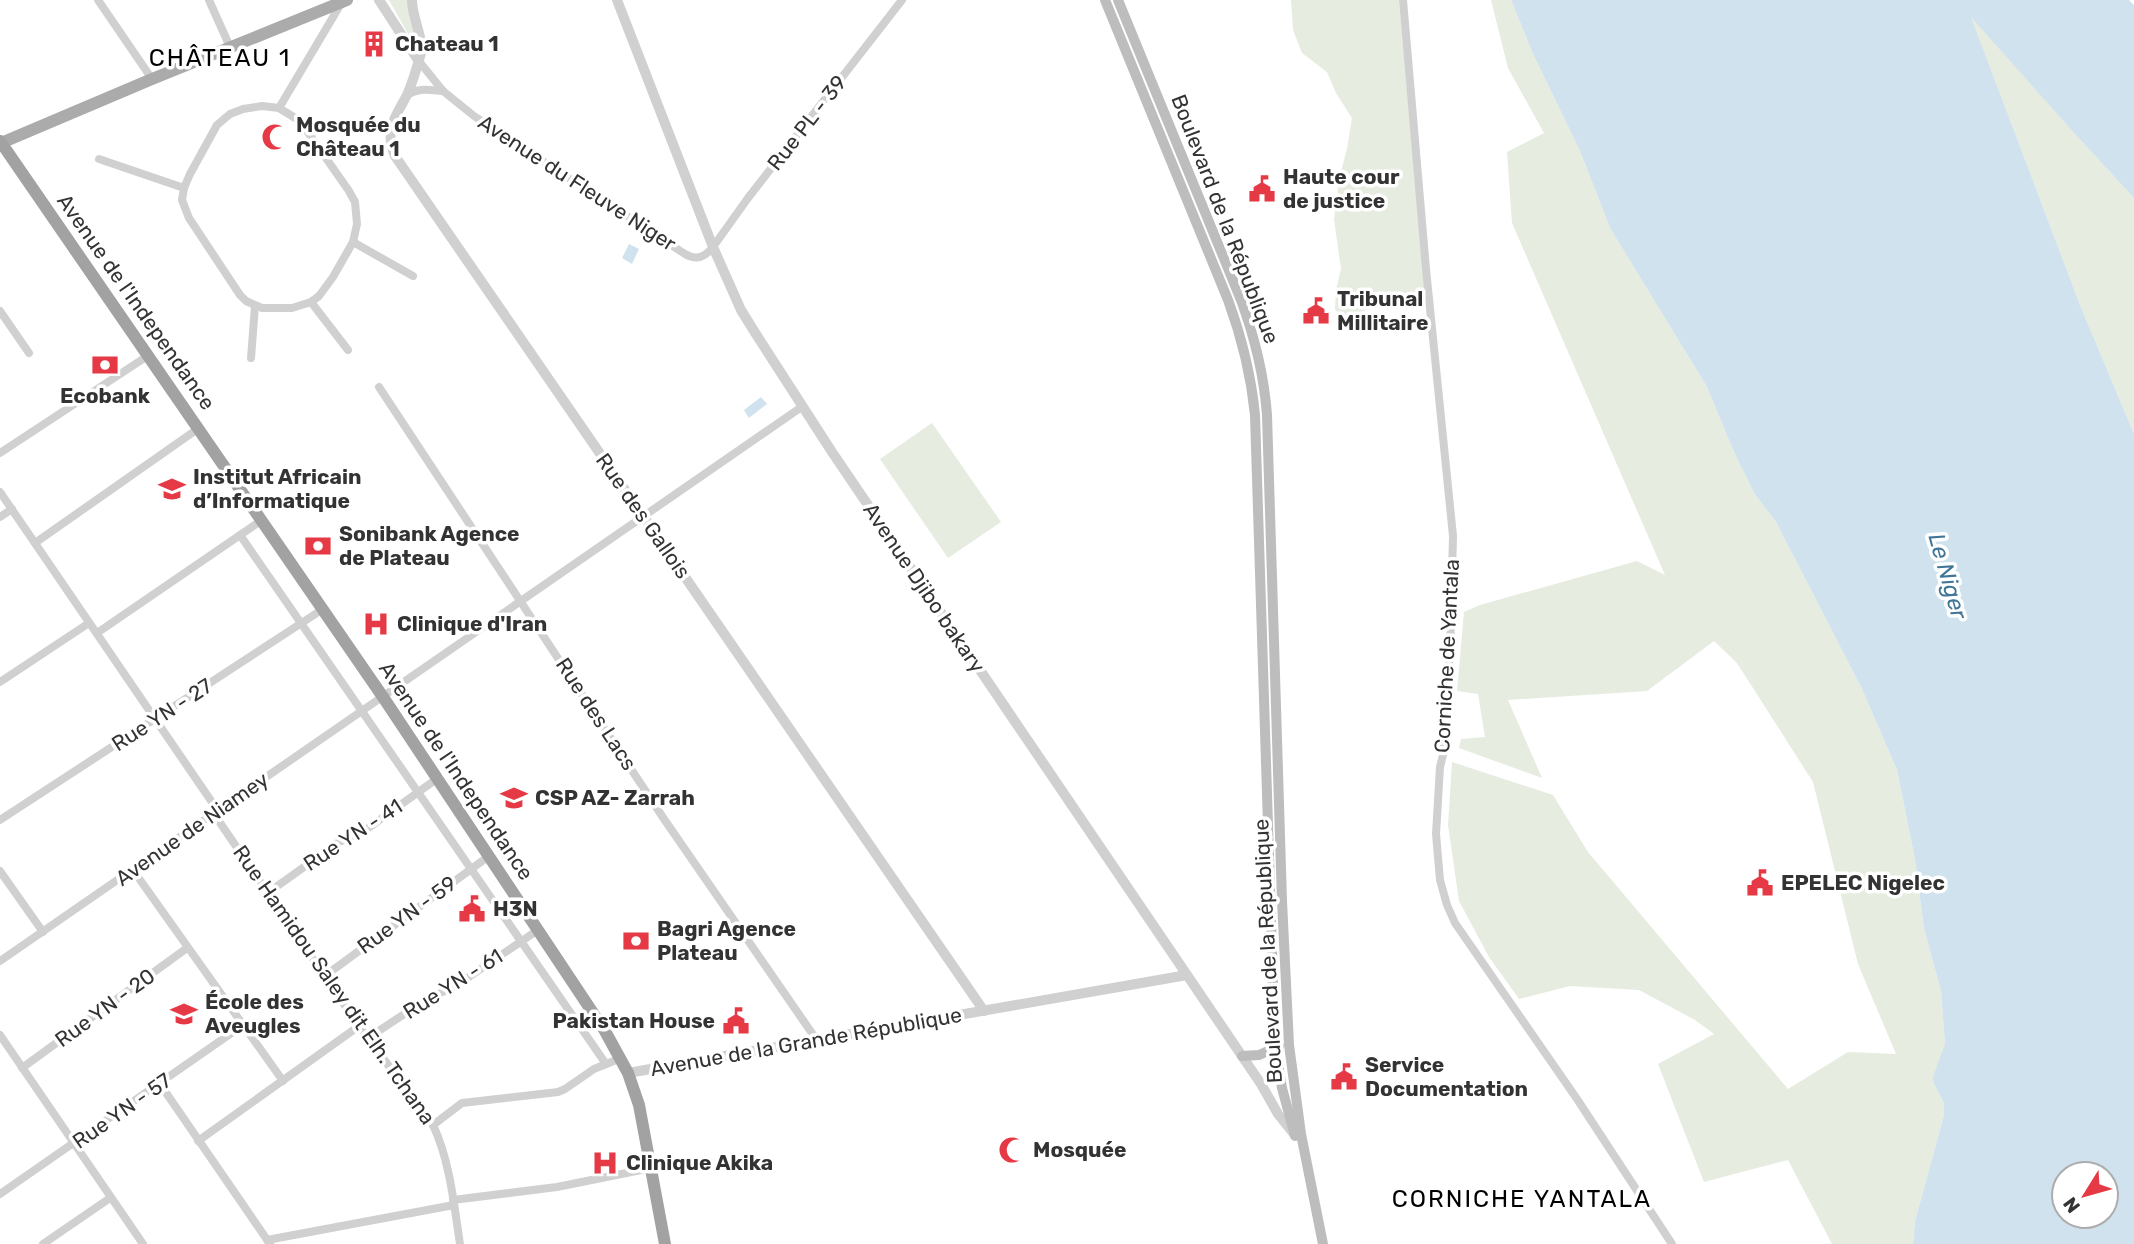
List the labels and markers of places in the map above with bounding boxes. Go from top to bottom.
building icon: Chateau 1 [359,29,389,59]
place label: Chateau 1 [395,31,499,56]
place label: Mosquée du Château 1 [296,112,421,161]
mosque icon: Mosquée du Château 1 [260,122,290,152]
place label: Haute cour de justice [1283,164,1400,213]
public building icon: Haute cour de justice [1247,174,1277,204]
place label: Tribunal Millitaire [1337,286,1429,335]
public building icon: Tribunal Millitaire [1301,296,1331,326]
bank icon: Ecobank [90,350,120,380]
place label: Ecobank [60,383,151,408]
place label: Institut Africain d’Informatique [193,464,361,513]
school or university icon: Institut Africain d’Informatique [157,474,187,504]
place label: Sonibank Agence de Plateau [339,521,520,570]
bank icon: Sonibank Agence de Plateau [303,531,333,561]
hospital icon: Clinique d'Iran [361,609,391,639]
place label: Clinique d'Iran [397,611,547,636]
school or university icon: CSP AZ- Zarrah [499,783,529,813]
place label: CSP AZ- Zarrah [535,785,695,810]
public building icon: EPELEC Nigelec [1745,868,1775,898]
place label: EPELEC Nigelec [1781,870,1945,895]
public building icon: H3N [457,894,487,924]
place label: H3N [493,896,538,921]
place label: Bagri Agence Plateau [657,916,796,965]
bank icon: Bagri Agence Plateau [621,926,651,956]
place label: École des Aveugles [205,989,304,1038]
school or university icon: École des Aveugles [169,999,199,1029]
public building icon: Pakistan House [721,1006,751,1036]
place label: Pakistan House [553,1008,715,1033]
place label: Service Documentation [1365,1052,1528,1101]
public building icon: Service Documentation [1329,1062,1359,1092]
mosque icon: Mosquée [997,1135,1027,1165]
place label: Mosquée [1033,1137,1127,1162]
hospital icon: Clinique Akika [590,1148,620,1178]
place label: Clinique Akika [626,1150,773,1175]

